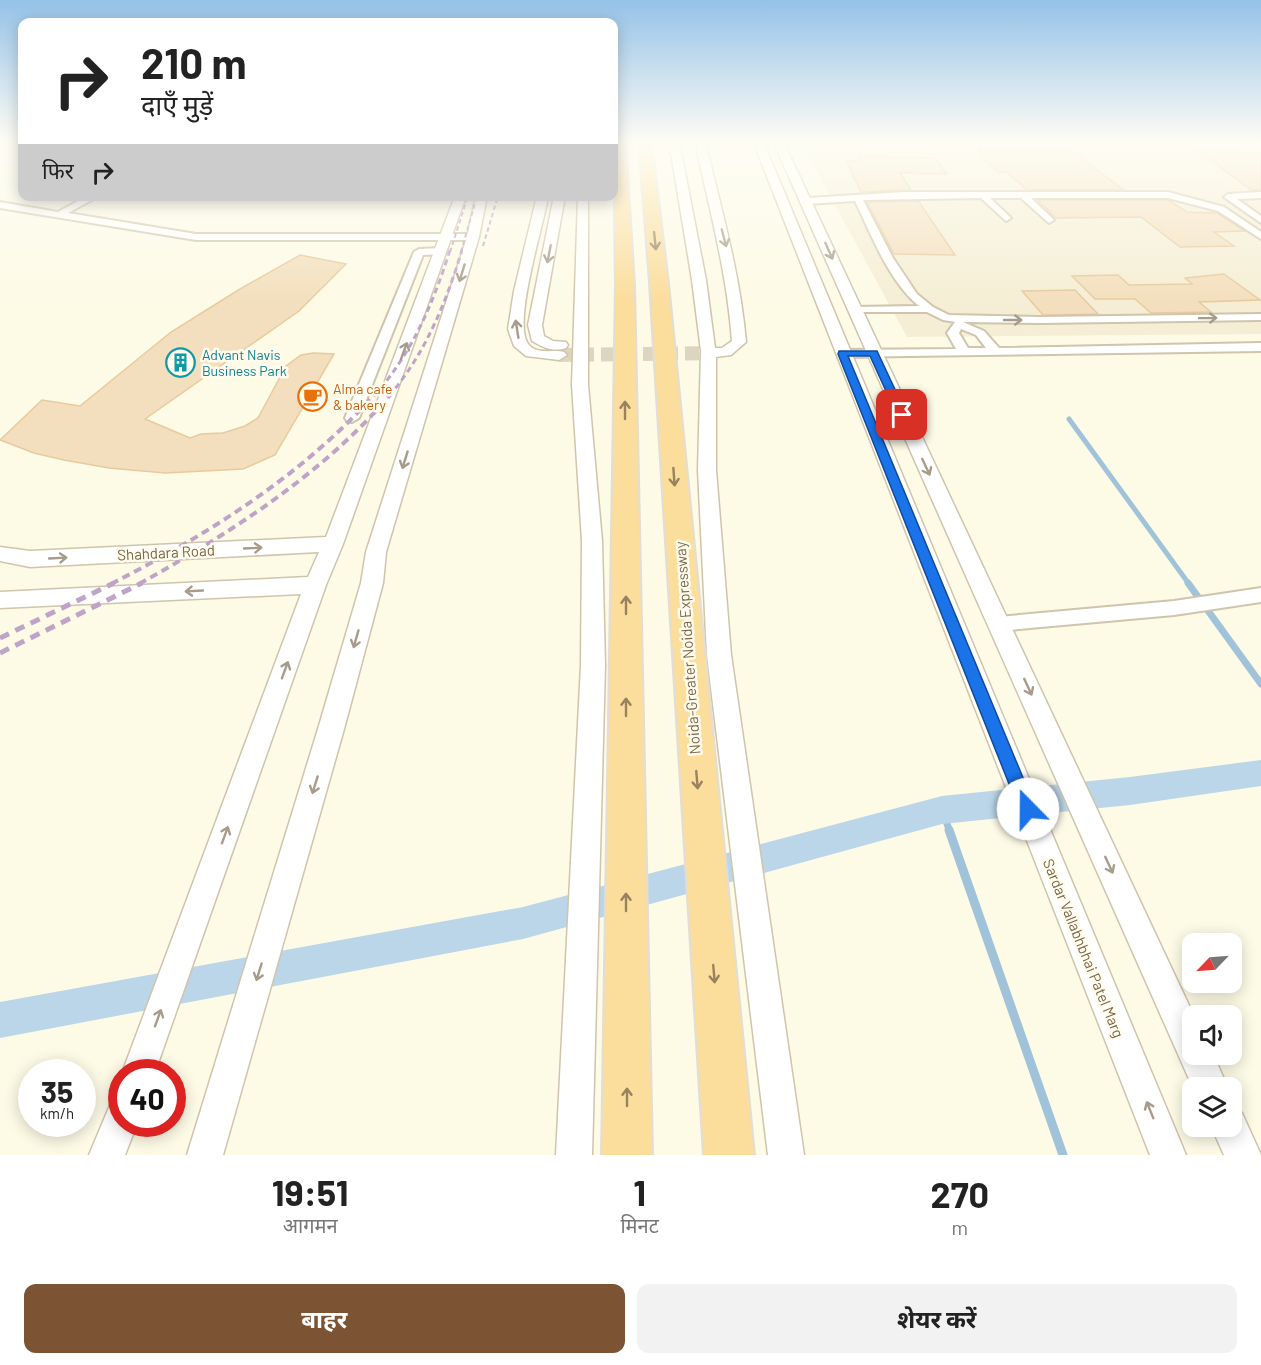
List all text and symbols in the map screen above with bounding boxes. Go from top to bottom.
text: 210 m [141,37,247,87]
icon: right [42,42,120,120]
text: दाएँ मुड़ें [141,88,213,120]
icon: right [86,156,119,189]
text: फिर [42,157,74,183]
one-way arrow [719,229,730,248]
one-way arrow [650,230,661,250]
one-way arrow [824,242,835,260]
one-way arrow [543,244,554,263]
one-way arrow [455,263,466,282]
one-way arrow [1198,312,1218,324]
one-way arrow [1003,314,1023,326]
one-way arrow [511,320,522,339]
one-way arrow [399,342,410,361]
building icon: Advant Navis Business Park [165,346,197,378]
place label: Advant Navis Business Park [202,346,287,379]
cafe icon: Alma cafe & bakery [296,380,328,412]
place label: Alma cafe & bakery [333,380,392,413]
pin [876,389,927,440]
icon: arrive [885,398,918,431]
one-way arrow [619,401,631,421]
one-way arrow [399,450,410,469]
one-way arrow [920,458,932,476]
one-way arrow [669,467,680,487]
street label: Shahdara Road [117,540,215,564]
street label: Noida-Greater Noida Expressway [671,541,703,755]
one-way arrow [242,543,262,554]
one-way arrow [48,552,68,563]
one-way arrow [184,585,204,596]
one-way arrow [620,596,632,616]
one-way arrow [350,629,361,648]
one-way arrow [280,661,291,680]
one-way arrow [1022,678,1034,696]
one-way arrow [620,697,632,717]
one-way arrow [692,770,703,790]
one-way arrow [309,775,320,794]
position arrow [996,777,1060,841]
one-way arrow [221,826,232,844]
one-way arrow [1103,855,1115,873]
street label: Sardar Vallabhbhai Patel Marg [1040,856,1128,1040]
one-way arrow [620,892,632,912]
north arrow [1182,933,1242,993]
map controls [1182,933,1242,1137]
one-way arrow [253,962,264,981]
one-way arrow [708,964,719,984]
button: sound [1182,1005,1242,1065]
one-way arrow [153,1009,164,1027]
speed limit sign: 40 [108,1059,186,1137]
text: 35 [41,1073,73,1109]
button: layers [1182,1077,1242,1137]
one-way arrow [621,1087,633,1107]
one-way arrow [1144,1101,1155,1119]
text: km/h [40,1104,74,1122]
text: 19:51 [272,1170,349,1213]
text: 1 [633,1170,646,1213]
text: 270 [931,1172,989,1215]
text: आगमन [283,1213,338,1237]
text: मिनट [620,1213,659,1237]
text: m [952,1215,968,1239]
button: बाहर [24,1284,625,1353]
button: शेयर करें [637,1284,1237,1353]

